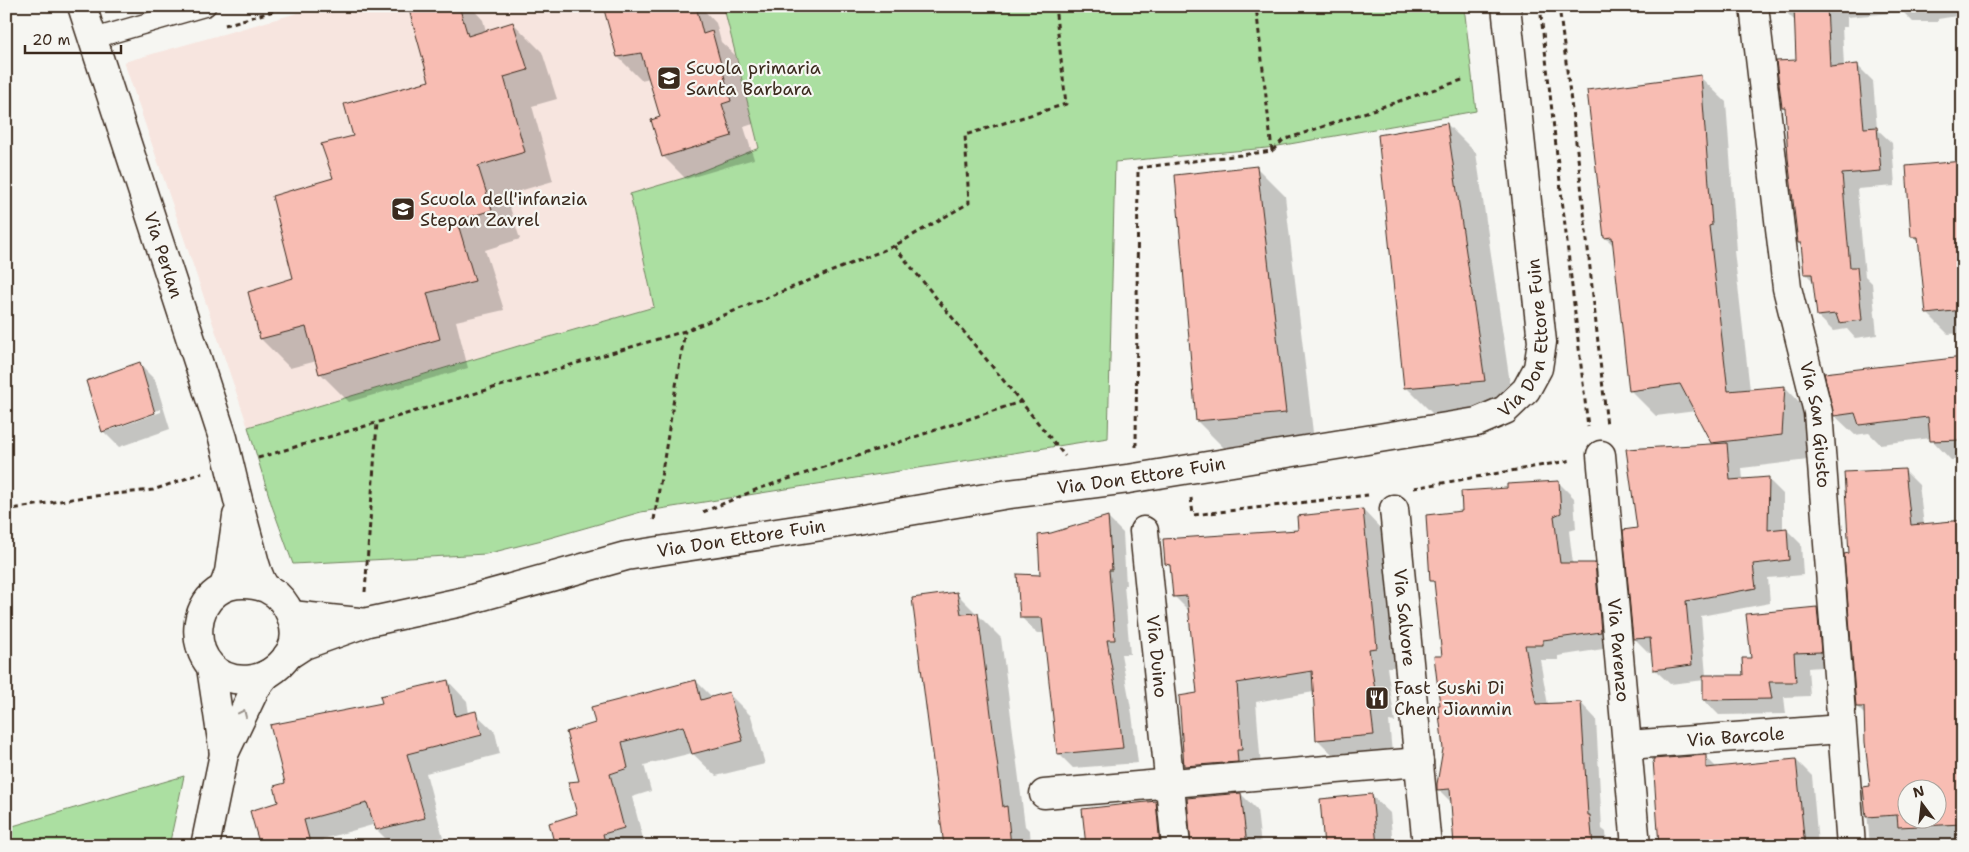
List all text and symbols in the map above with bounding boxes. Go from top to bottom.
scale bar [25,22,121,54]
text: 20 m [32,30,71,50]
place label: Scuola primaria Santa Barbara [686,56,821,101]
school or university icon: Scuola primaria Santa Barbara [656,65,682,91]
place label: Scuola dell'infanzia Stepan Zavrel [420,187,587,232]
school or university icon: Scuola dell'infanzia Stepan Zavrel [390,196,416,222]
street label: Via Perlan [138,209,189,301]
street label: Via Don Ettore Fuin [1493,257,1554,423]
street label: Via San Giusto [1794,359,1836,489]
street label: Via Don Ettore Fuin [1055,451,1227,500]
street label: Via Don Ettore Fuin [655,514,827,563]
street label: Via Salvore [1388,567,1421,668]
street label: Via Parenzo [1602,597,1635,703]
street label: Via Duino [1141,614,1173,699]
place label: Fast Sushi Di Chen Jianmin [1394,676,1512,721]
restaurant icon: Fast Sushi Di Chen Jianmin [1364,685,1390,711]
one-way arrow [237,710,247,719]
street label: Via Barcole [1686,721,1786,753]
north arrow [1896,780,1946,830]
text: N [1911,781,1926,802]

